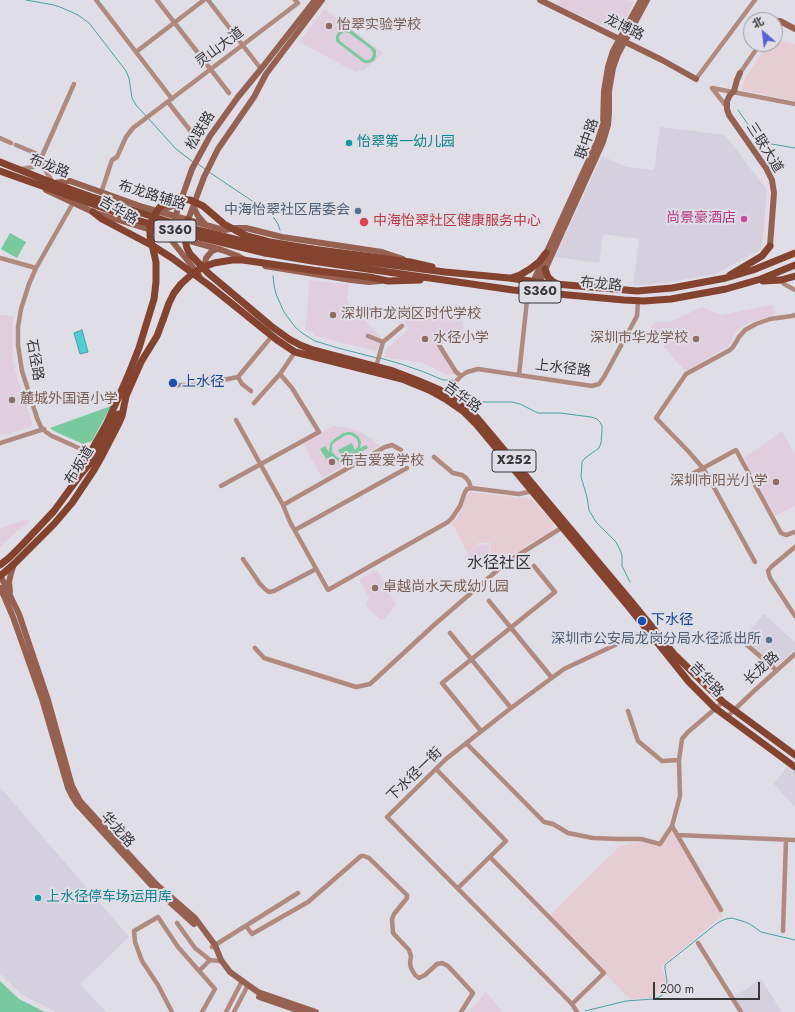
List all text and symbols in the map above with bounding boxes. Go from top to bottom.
street label: 龙博路 [601,11,647,45]
north arrow [743,12,783,52]
text: 北 [749,13,766,32]
place label: 怡翠实验学校 [337,18,421,34]
marker: 怡翠实验学校 [324,21,334,31]
street label: 灵山大道 [193,24,247,72]
street label: 松联路 [183,109,219,153]
street label: 联中路 [573,116,603,162]
street label: 三联大道 [742,120,786,176]
place label: 怡翠第一幼儿园 [357,135,455,151]
marker: 怡翠第一幼儿园 [344,138,354,148]
street label: 布龙路 [26,152,72,182]
street label: 布龙路辅路 [116,178,188,214]
street label: 吉华路 [96,193,140,229]
place label: 中海怡翠社区居委会 [224,203,350,219]
marker: 中海怡翠社区居委会 [353,206,363,216]
place label: 尚景豪酒店 [666,211,736,227]
place label: 中海怡翠社区健康服务中心 [373,214,541,230]
marker: 尚景豪酒店 [739,214,749,224]
marker: 中海怡翠社区健康服务中心 [358,216,370,228]
road number: S360 [154,220,196,242]
street label: 布龙路 [579,275,623,295]
road number: S360 [519,281,561,303]
place label: 深圳市龙岗区时代学校 [341,307,481,323]
marker: 深圳市龙岗区时代学校 [328,310,338,320]
place label: 水径小学 [433,331,489,347]
place label: 深圳市华龙学校 [590,331,688,347]
marker: 水径小学 [420,334,430,344]
marker: 深圳市华龙学校 [691,334,701,344]
street label: 石径路 [22,338,46,382]
street label: 上水径路 [534,357,592,381]
place label: 上水径 [182,375,224,391]
marker: 上水径 [167,377,179,389]
street label: 吉华路 [440,379,484,417]
place label: 麓城外国语小学 [20,392,118,408]
marker: 麓城外国语小学 [7,395,17,405]
street label: 布坂道 [62,444,98,488]
road number: X252 [492,450,536,472]
place label: 布吉爱爱学校 [340,454,424,470]
marker: 布吉爱爱学校 [327,457,337,467]
place label: 深圳市阳光小学 [670,474,768,490]
marker: 深圳市阳光小学 [771,477,781,487]
district label: 水径社区 [467,554,531,574]
place label: 卓越尚水天成幼儿园 [383,580,509,596]
marker: 卓越尚水天成幼儿园 [370,583,380,593]
place label: 下水径 [651,613,693,629]
marker: 下水径 [636,615,648,627]
place label: 深圳市公安局龙岗分局水径派出所 [551,632,761,648]
marker: 深圳市公安局龙岗分局水径派出所 [764,635,774,645]
street label: 长龙路 [741,649,783,689]
street label: 吉华路 [686,659,726,701]
street label: 下水径一街 [384,745,446,805]
street label: 华龙路 [97,809,137,851]
place label: 上水径停车场运用库 [46,890,172,906]
marker: 上水径停车场运用库 [33,893,43,903]
scale bar [655,974,762,1000]
text: 200 m [660,980,694,998]

